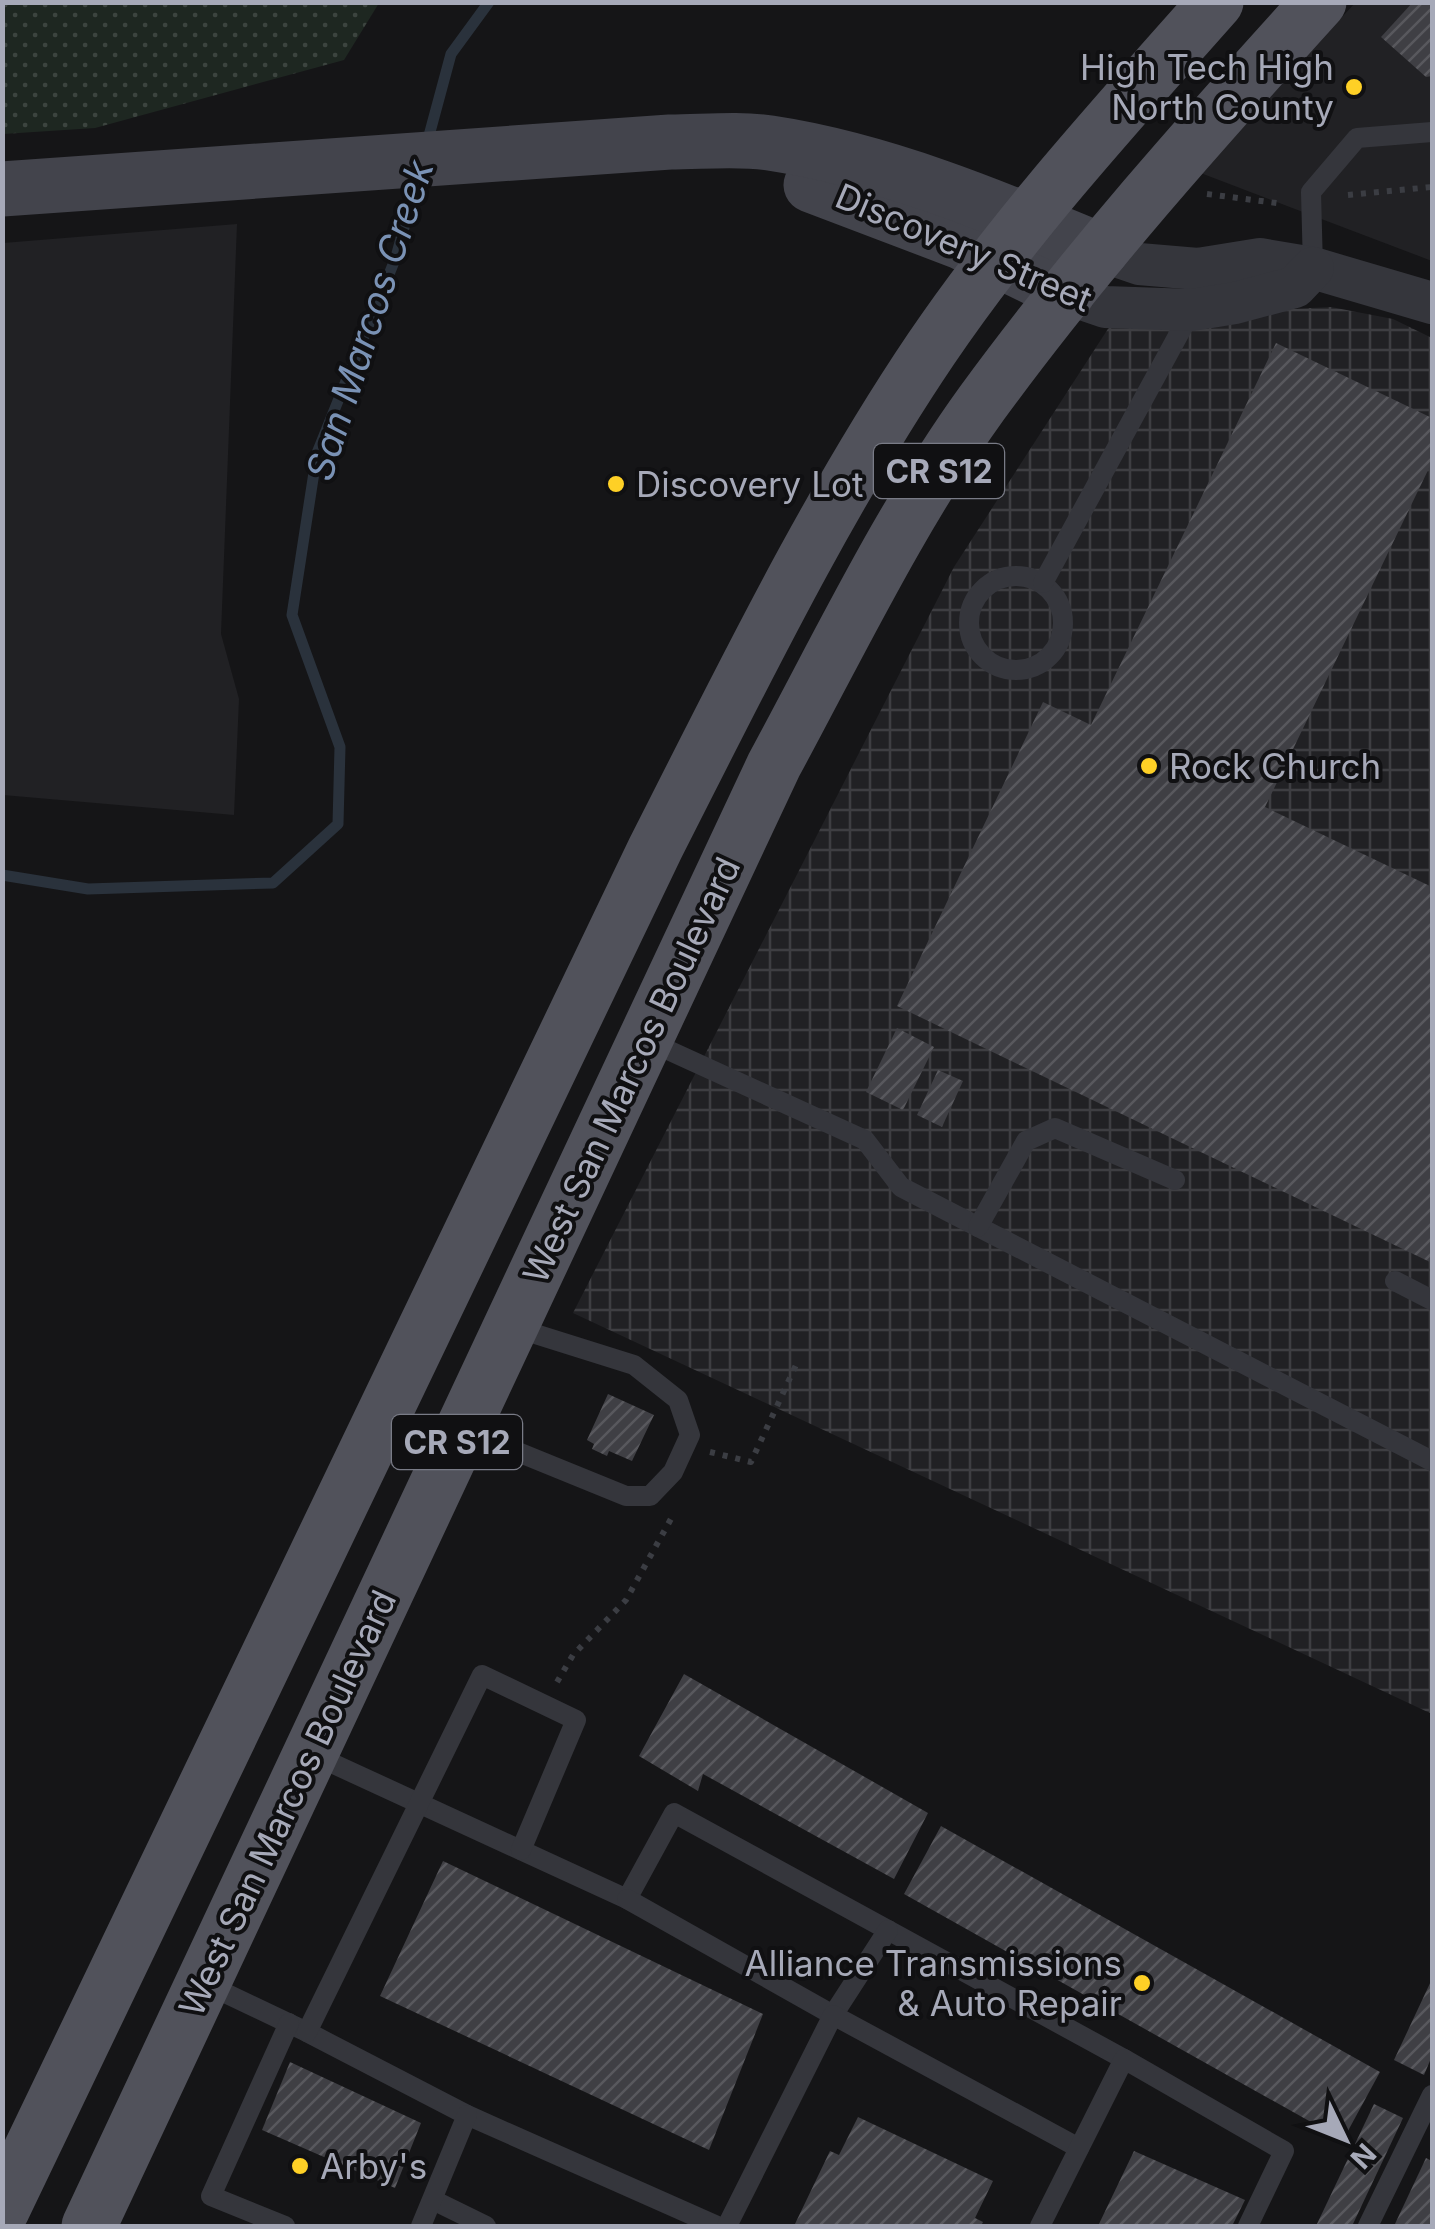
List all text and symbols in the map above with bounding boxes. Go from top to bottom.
place label: High Tech High North County [1080,46,1334,128]
marker: High Tech High North County [1343,76,1365,98]
water label: San Marcos Creek [296,153,443,486]
street label: Discovery Street [830,174,1098,320]
road number: CR S12 [874,444,1004,498]
place label: Discovery Lot [636,463,863,505]
marker: Discovery Lot [605,473,627,495]
place label: Rock Church [1169,745,1381,787]
marker: Rock Church [1138,755,1160,777]
street label: West San Marcos Boulevard [514,851,748,1289]
road number: CR S12 [392,1415,522,1469]
street label: West San Marcos Boulevard [170,1584,404,2022]
place label: Alliance Transmissions & Auto Repair [745,1942,1122,2024]
marker: Alliance Transmissions & Auto Repair [1131,1972,1153,1994]
north arrow [1295,2089,1395,2189]
text: N [1344,2137,1383,2175]
place label: Arby's [320,2145,427,2187]
marker: Arby's [289,2155,311,2177]

